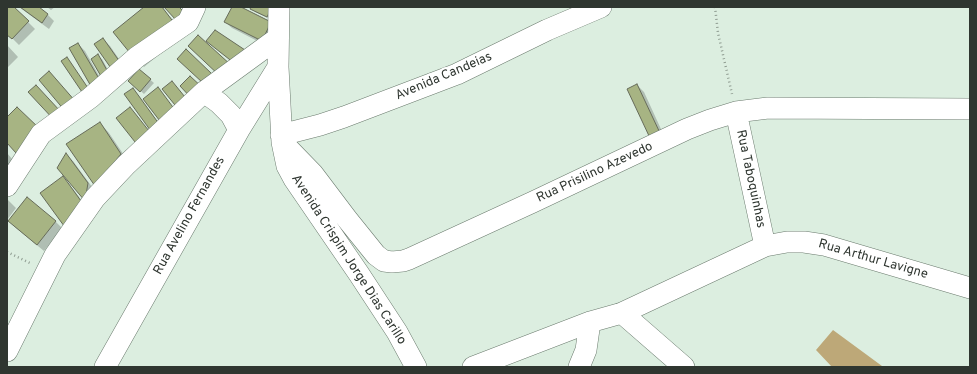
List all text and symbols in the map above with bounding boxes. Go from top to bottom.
street label: Avenida Candeias [393,50,495,104]
street label: Rua Taboquinhas [732,129,768,229]
street label: Rua Prisilino Azevedo [534,139,656,207]
street label: Rua Avelino Fernandes [151,154,229,278]
street label: Avenida Crispim Jorge Dias Carillo [287,172,409,348]
street label: Rua Arthur Lavigne [816,237,930,283]

